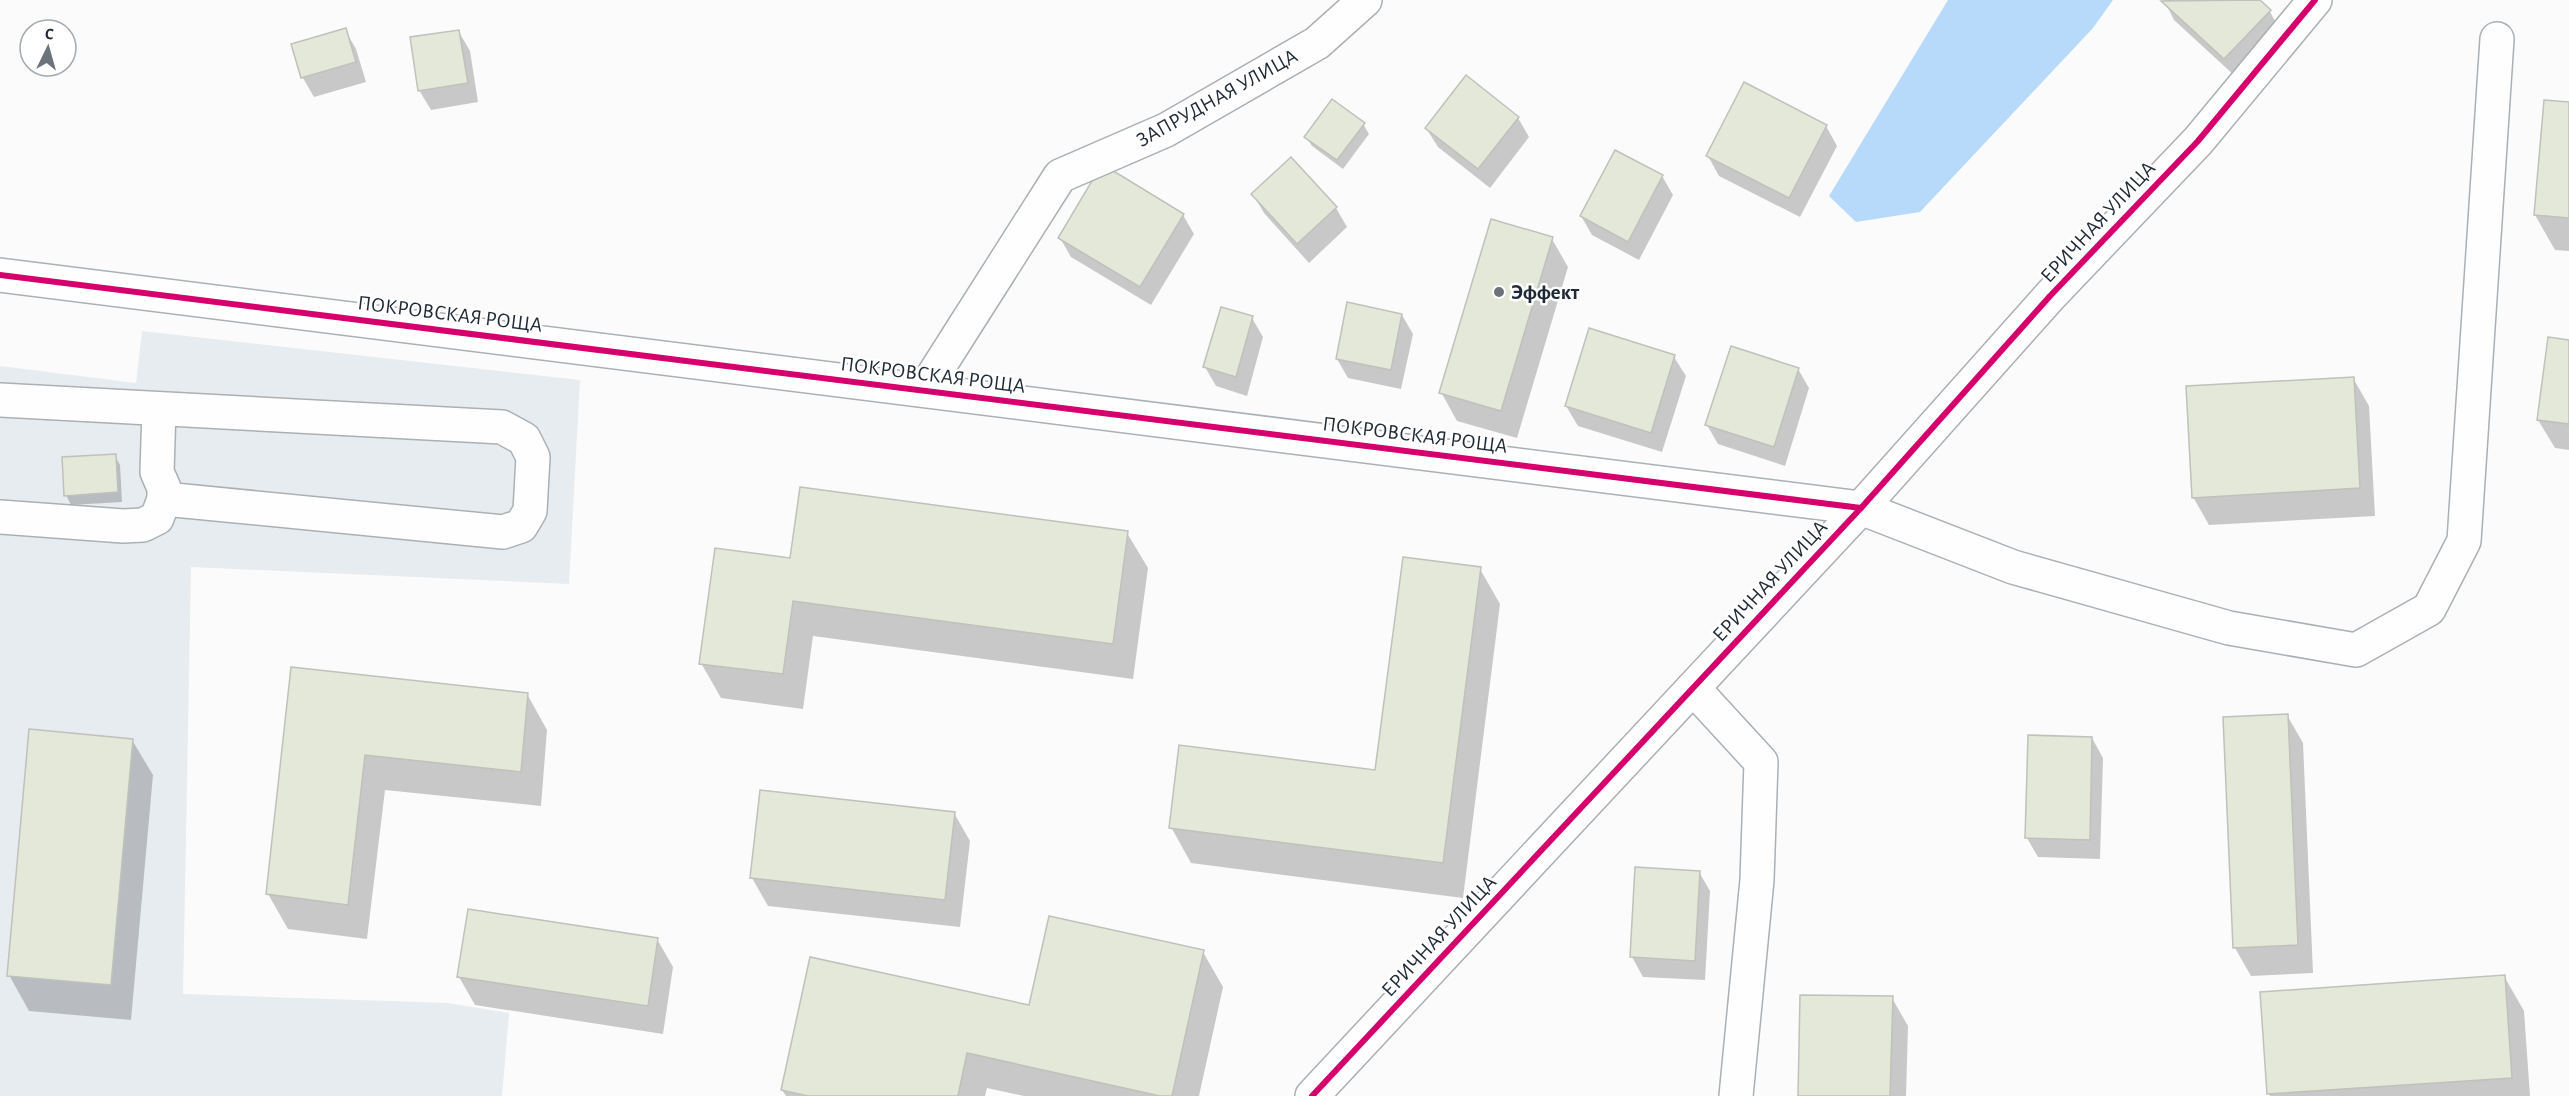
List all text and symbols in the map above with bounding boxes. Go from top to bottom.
north arrow [18,18,78,78]
text: С [44,26,54,42]
street label: ЗАПРУДНАЯ УЛИЦА [1133,45,1301,151]
street label: ЕРИЧНАЯ УЛИЦА [2037,157,2159,287]
place label: Эффект [1511,282,1580,303]
marker: Эффект [1492,285,1506,299]
street label: ПОКРОВСКАЯ РОЩА [356,292,544,336]
street label: ПОКРОВСКАЯ РОЩА [839,353,1027,397]
street label: ПОКРОВСКАЯ РОЩА [1321,413,1509,457]
street label: ЕРИЧНАЯ УЛИЦА [1709,516,1831,646]
street label: ЕРИЧНАЯ УЛИЦА [1378,871,1500,1001]

